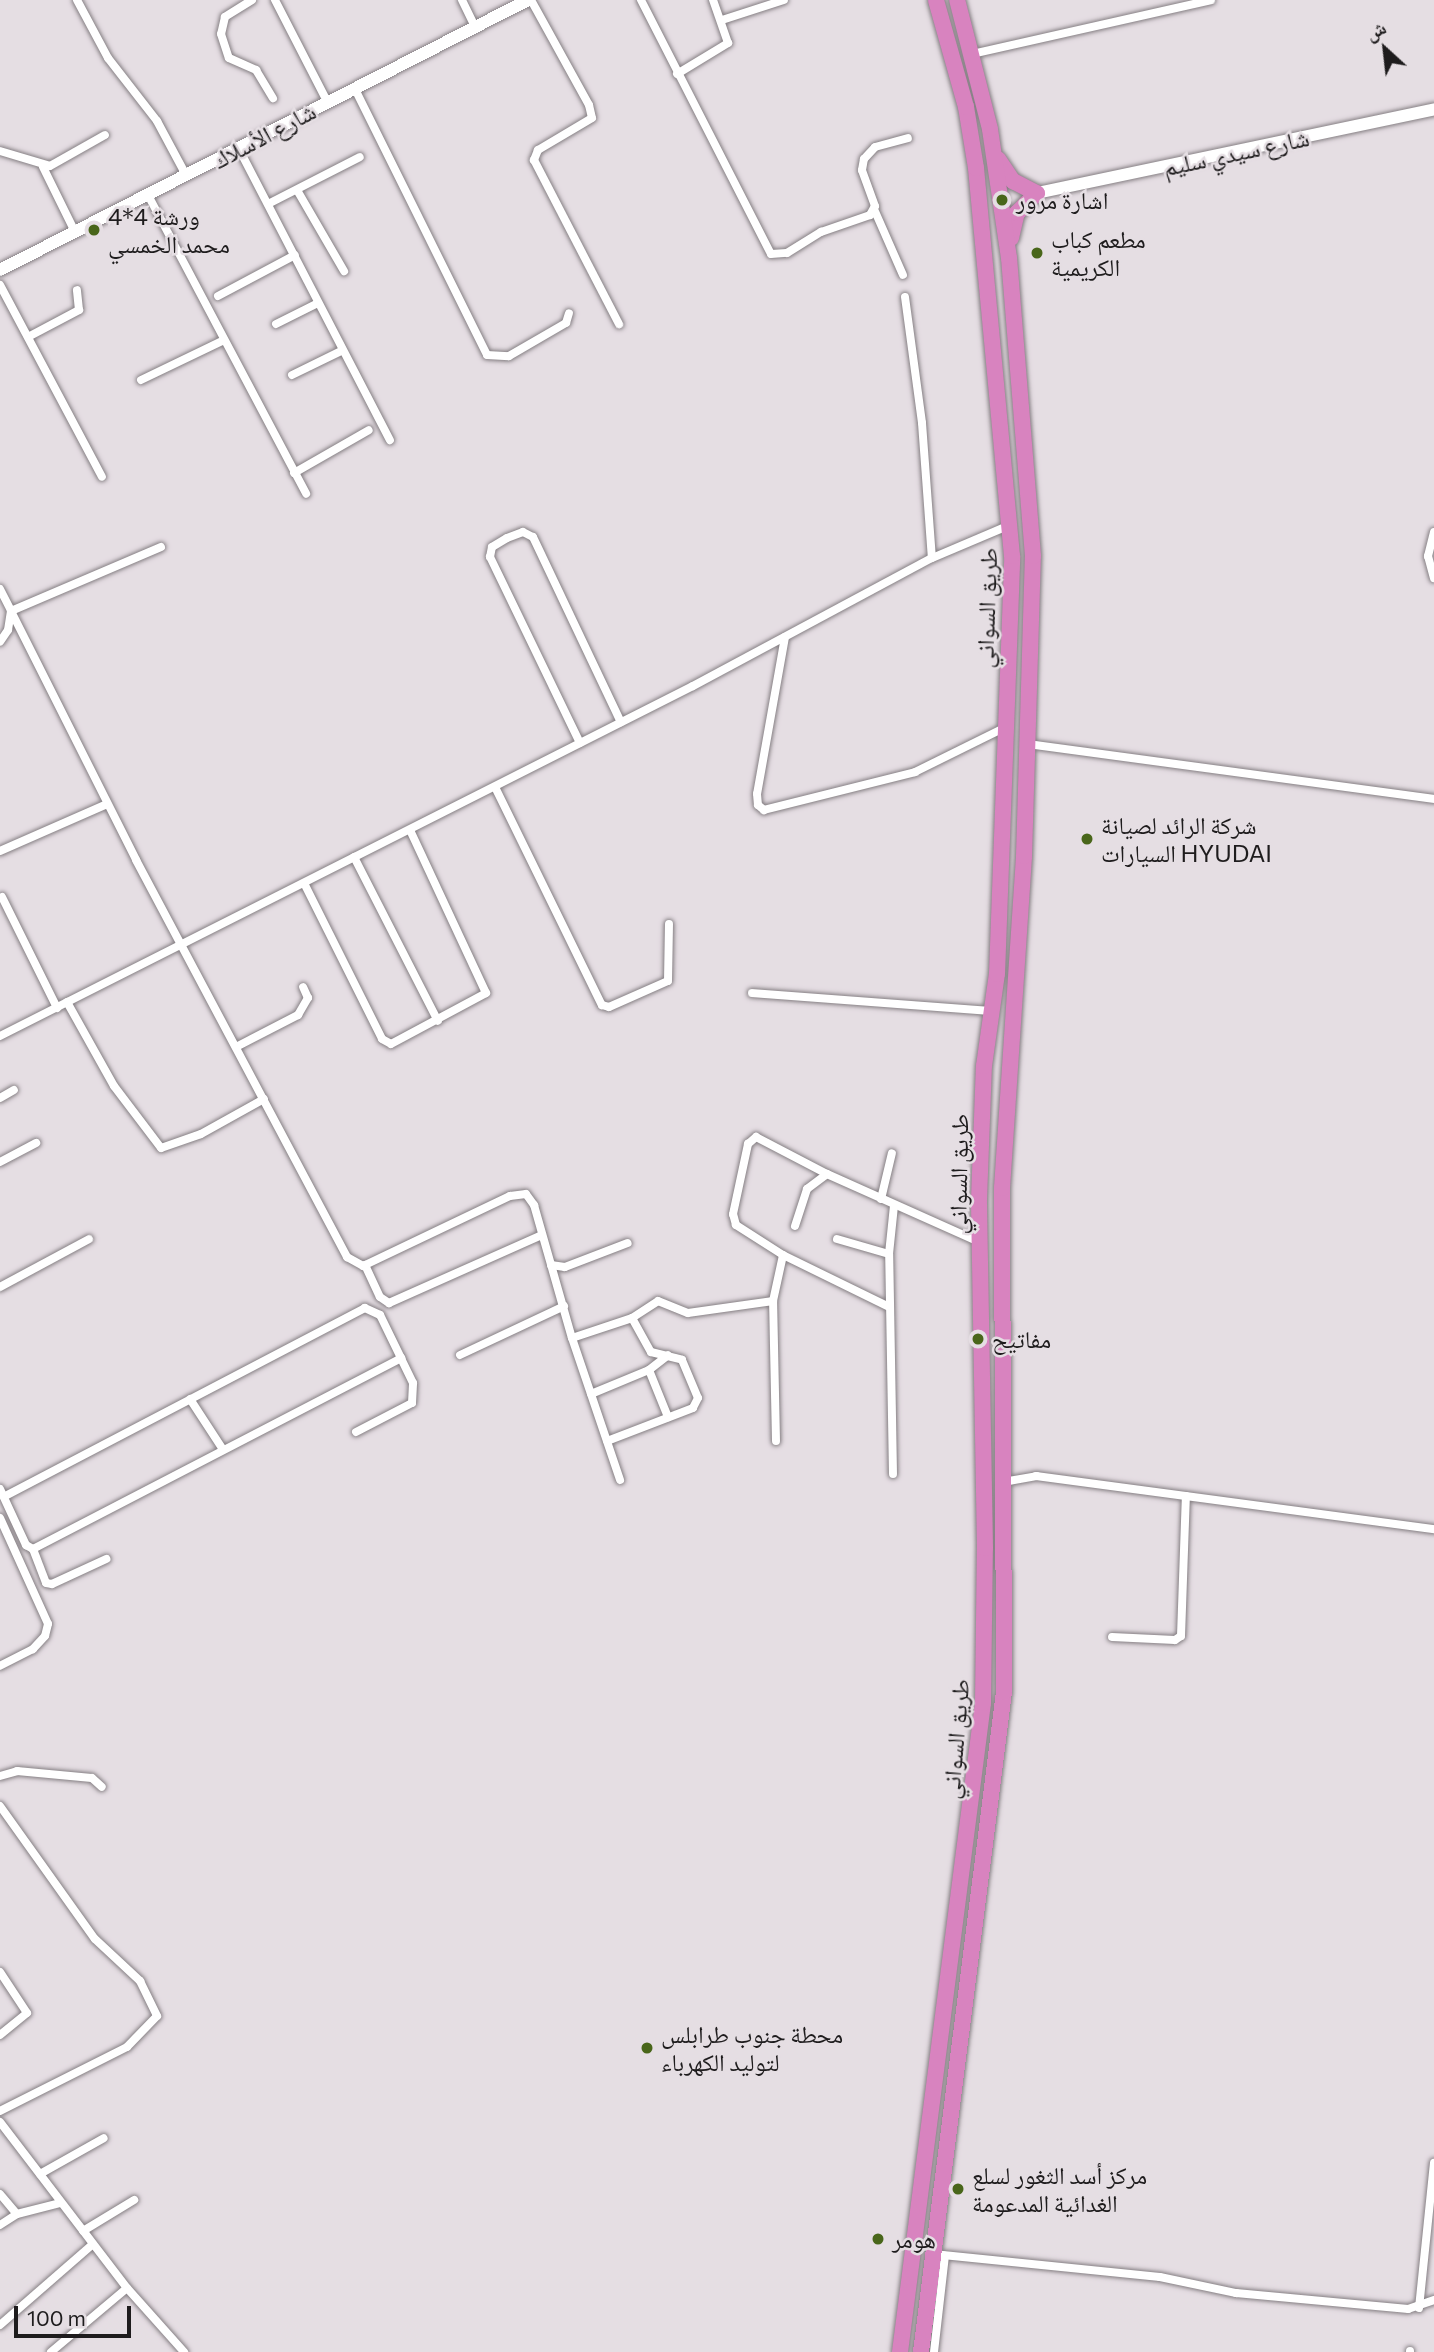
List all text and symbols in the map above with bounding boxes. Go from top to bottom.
north arrow [1350,14,1420,84]
text: ش [1361,15,1389,45]
street label: شارع الأسلاك [208,96,320,174]
street label: شارع سيدي سليم [1160,122,1312,182]
place label: اشارة مرور [1016,186,1108,214]
marker: اشارة مرور [994,192,1010,208]
place label: 4*4 ورشة محمد الخمسي [108,202,230,258]
marker: 4*4 ورشة محمد الخمسي [86,222,102,238]
place label: مطعم كباب الكريمية [1051,225,1146,281]
marker: مطعم كباب الكريمية [1029,245,1045,261]
street label: طريق السواني [970,547,1002,669]
place label: شركة الرائد لصيانة السيارات HYUDAI [1101,811,1272,867]
marker: شركة الرائد لصيانة السيارات HYUDAI [1079,831,1095,847]
street label: طريق السواني [943,1113,973,1235]
place label: مفاتيح [992,1325,1051,1353]
marker: مفاتيح [970,1331,986,1347]
street label: طريق السواني [935,1678,975,1800]
place label: محطة جنوب طرابلس لتوليد الكهرباء [661,2020,843,2076]
marker: محطة جنوب طرابلس لتوليد الكهرباء [639,2040,655,2056]
place label: مركز أسد الثغور لسلع الغدائية المدعومة [972,2161,1147,2217]
marker: مركز أسد الثغور لسلع الغدائية المدعومة [950,2181,966,2197]
place label: هومر [892,2225,936,2253]
marker: هومر [870,2231,886,2247]
scale bar [18,2292,135,2336]
text: 100 m [27,2305,86,2330]

